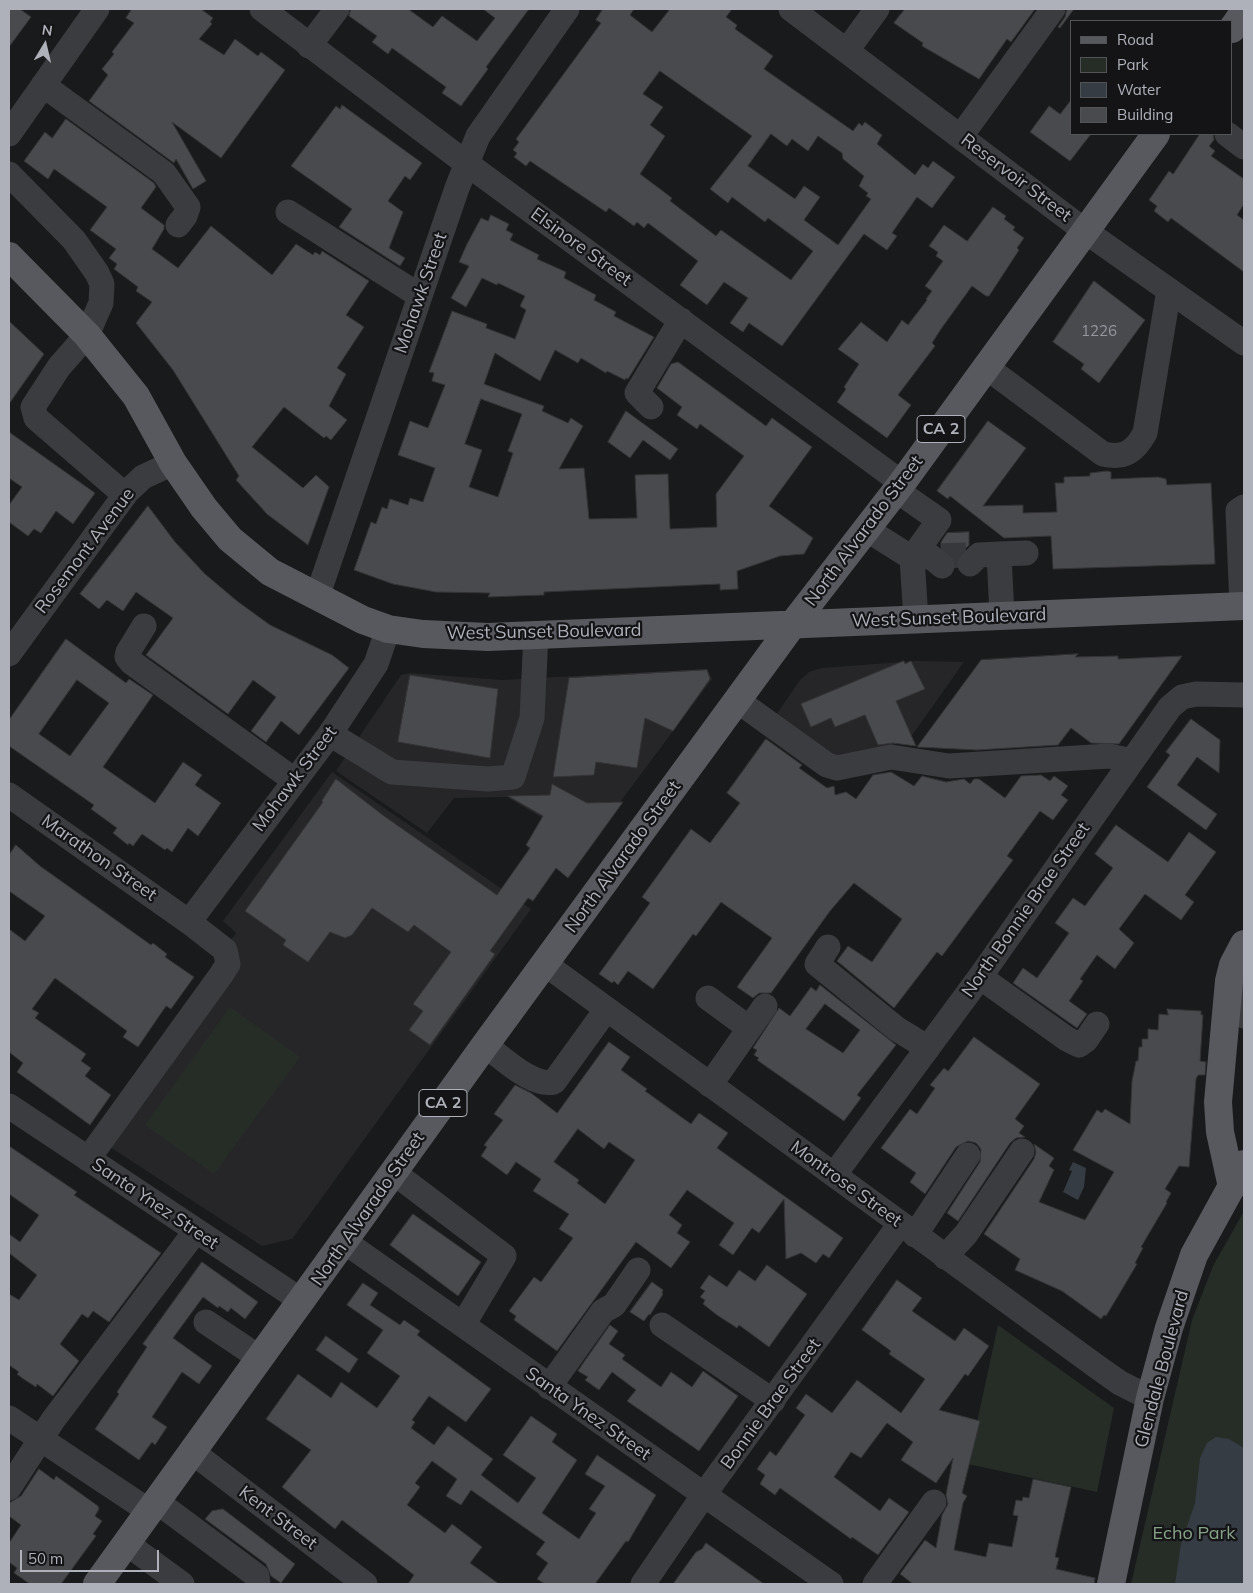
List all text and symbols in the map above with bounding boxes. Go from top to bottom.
north arrow [20,20,70,70]
text: N [41,20,54,40]
legend [1070,20,1233,135]
text: Road [1117,30,1154,49]
text: Park [1117,55,1149,74]
text: Water [1117,80,1161,99]
text: Building [1117,105,1173,124]
street label: Reservoir Street [956,129,1076,227]
street label: Elsinore Street [526,203,636,291]
street label: Mohawk Street [390,230,452,356]
house number: 1226 [1081,322,1117,340]
road number: CA 2 [917,416,965,442]
street label: North Alvarado Street [800,452,928,610]
street label: Rosemont Avenue [31,484,139,618]
street label: West Sunset Boulevard [851,604,1047,632]
street label: West Sunset Boulevard [446,620,642,644]
street label: Mohawk Street [248,722,342,836]
street label: North Alvarado Street [561,777,685,937]
street label: Marathon Street [37,810,161,906]
street label: North Bonnie Brae Street [957,818,1095,1002]
road number: CA 2 [419,1090,467,1116]
street label: North Alvarado Street [307,1128,429,1290]
street label: Montrose Street [786,1136,906,1232]
street label: Santa Ynez Street [88,1154,222,1254]
street label: Glendale Boulevard [1131,1288,1193,1450]
street label: Bonnie Brae Street [716,1334,826,1474]
street label: Santa Ynez Street [521,1363,655,1465]
street label: Kent Street [235,1482,321,1554]
park label: Echo Park [1153,1523,1235,1545]
scale bar [22,1540,161,1572]
text: 50 m [28,1549,63,1568]

